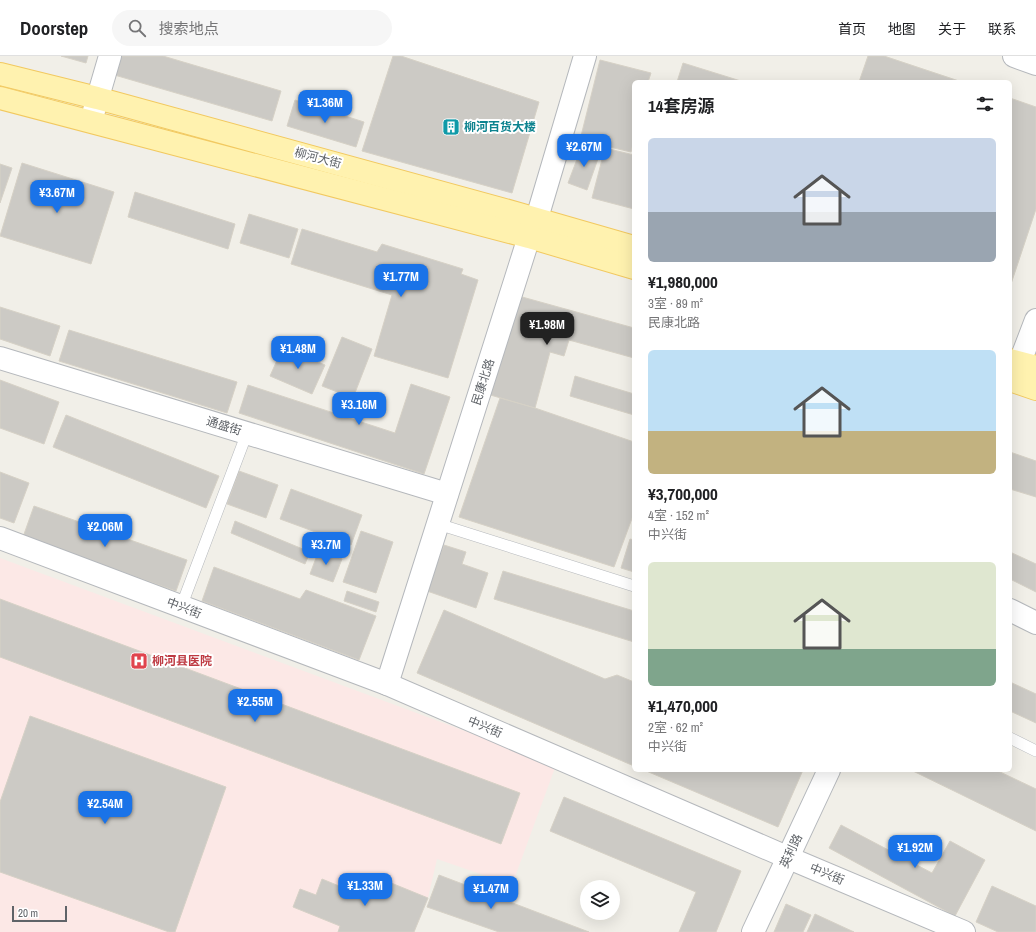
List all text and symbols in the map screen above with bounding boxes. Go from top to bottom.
search box [112,10,392,46]
text: Doorstep [20,15,88,41]
icon: search [126,17,148,39]
text: 搜索地点 [158,18,218,39]
text: 首页 [838,20,866,38]
text: 地图 [888,20,916,38]
text: 关于 [938,20,966,38]
text: 联系 [988,20,1016,38]
pin: ¥1.36M [292,90,358,124]
icon: filters [974,93,996,115]
text: ¥1.36M [307,94,343,111]
text: 14套房源 [648,94,715,117]
building icon: 柳河百货大楼 [441,117,461,137]
place label: 柳河百货大楼 [464,119,536,135]
pin: ¥2.67M [551,134,617,168]
text: ¥2.67M [566,138,602,155]
street label: 柳河大街 [293,144,343,172]
icon: home [786,164,858,236]
pin: ¥3.67M [24,180,90,214]
text: ¥3.67M [39,184,75,201]
pin: ¥1.77M [368,264,434,298]
text: ¥1.77M [383,268,419,285]
text: ¥1,980,000 [648,270,718,293]
text: 3室 · 89 m² [648,295,703,312]
pin: ¥1.98M [514,312,580,346]
text: 民康北路 [648,314,700,331]
text: ¥1.98M [529,316,565,333]
pin: ¥1.48M [265,336,331,370]
text: ¥1.48M [280,340,316,357]
street label: 民康北路 [468,357,498,407]
icon: home [786,376,858,448]
pin: ¥3.16M [326,392,392,426]
text: ¥3.16M [341,396,377,413]
street label: 通盛街 [204,413,244,439]
text: ¥3,700,000 [648,482,718,505]
text: 4室 · 152 m² [648,507,709,524]
pin: ¥2.06M [72,514,138,548]
text: ¥2.06M [87,518,123,535]
text: 中兴街 [648,526,687,543]
pin: ¥3.7M [298,532,354,566]
text: ¥3.7M [311,536,341,553]
icon: home [786,588,858,660]
street label: 中兴街 [164,594,204,622]
hospital icon: 柳河县医院 [129,651,149,671]
place label: 柳河县医院 [152,653,212,669]
pin: ¥2.55M [222,689,288,723]
text: ¥2.55M [237,693,273,710]
text: ¥1,470,000 [648,694,718,717]
street label: 中兴街 [465,713,505,741]
text: 2室 · 62 m² [648,719,703,736]
text: 中兴街 [648,738,687,755]
pin: ¥2.54M [72,791,138,825]
text: ¥2.54M [87,795,123,812]
street label: 英利路 [776,831,806,871]
pin: ¥1.92M [882,835,948,869]
text: ¥1.92M [897,839,933,856]
street label: 中兴街 [807,860,847,888]
pin: ¥1.33M [332,873,398,907]
pin: ¥1.47M [458,876,524,910]
text: ¥1.33M [347,877,383,894]
text: ¥1.47M [473,880,509,897]
map controls [580,880,620,920]
button: layers [580,880,620,920]
scale bar [12,904,67,923]
text: 20 m [18,906,38,920]

